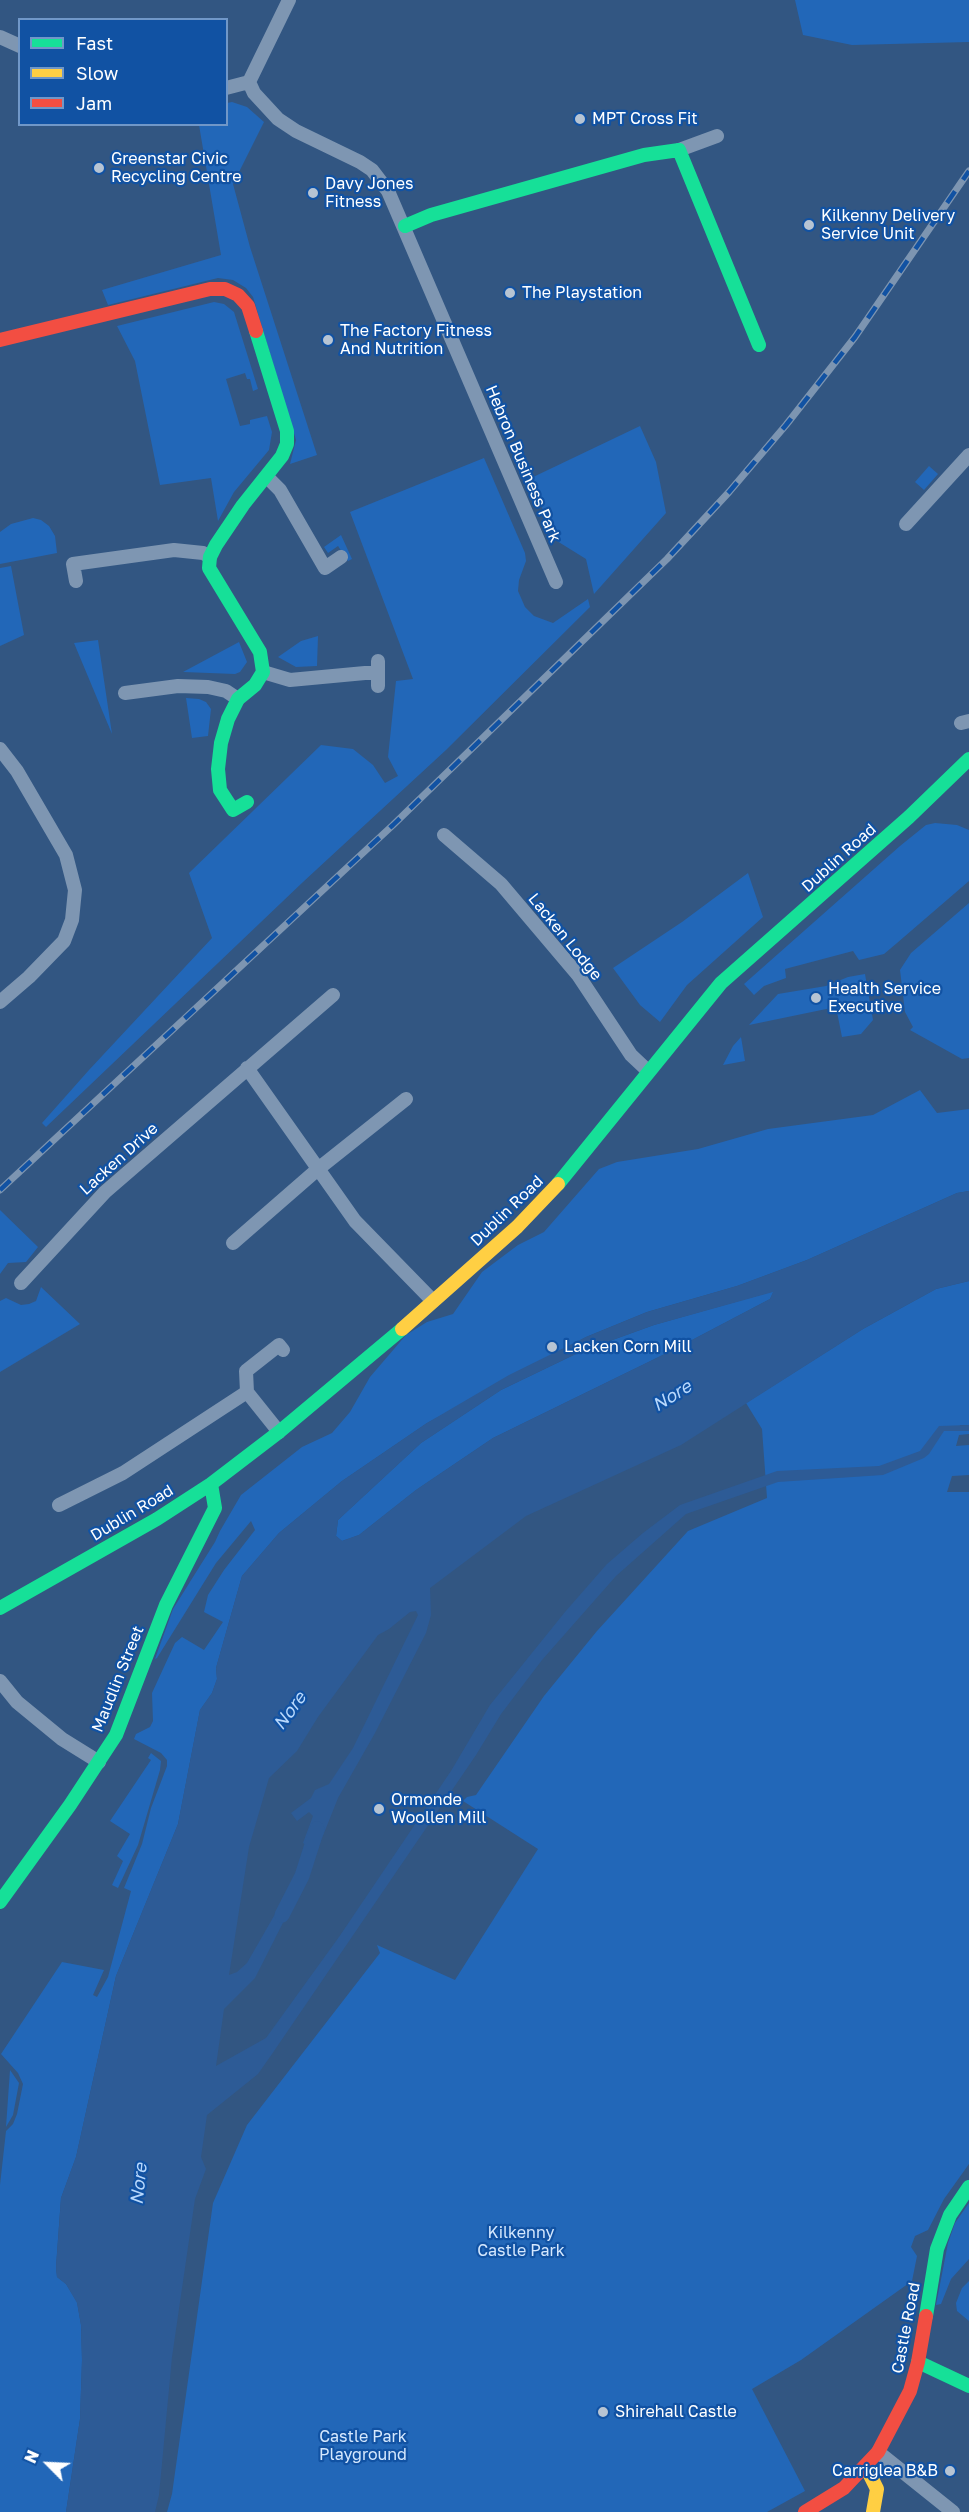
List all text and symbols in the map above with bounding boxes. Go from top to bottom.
legend [18,18,228,126]
text: Fast [76,32,113,54]
text: Slow [76,62,118,84]
text: Jam [76,92,112,114]
place label: MPT Cross Fit [592,109,698,129]
marker: MPT Cross Fit [573,112,587,126]
place label: Greenstar Civic Recycling Centre [111,149,241,187]
marker: Greenstar Civic Recycling Centre [92,161,106,175]
place label: Davy Jones Fitness [325,174,413,212]
marker: Davy Jones Fitness [306,186,320,200]
place label: Kilkenny Delivery Service Unit [821,206,955,244]
marker: Kilkenny Delivery Service Unit [802,218,816,232]
place label: The Playstation [522,283,642,303]
marker: The Playstation [503,286,517,300]
place label: The Factory Fitness And Nutrition [340,321,492,359]
marker: The Factory Fitness And Nutrition [321,333,335,347]
street label: Hebron Business Park [481,383,565,545]
street label: Dublin Road [798,820,880,896]
street label: Lacken Lodge [524,890,606,984]
place label: Health Service Executive [828,979,941,1017]
marker: Health Service Executive [809,991,823,1005]
street label: Lacken Drive [76,1119,162,1199]
street label: Dublin Road [467,1172,547,1250]
place label: Lacken Corn Mill [564,1337,692,1357]
marker: Lacken Corn Mill [545,1340,559,1354]
water label: Nore [649,1376,695,1416]
street label: Dublin Road [87,1481,177,1545]
street label: Maudlin Street [88,1623,148,1735]
water label: Nore [269,1688,311,1734]
place label: Ormonde Woollen Mill [391,1790,486,1828]
marker: Ormonde Woollen Mill [372,1802,386,1816]
water label: Nore [126,2162,152,2206]
park label: Kilkenny Castle Park [477,2223,565,2261]
street label: Castle Road [888,2281,924,2375]
place label: Shirehall Castle [615,2402,737,2422]
marker: Shirehall Castle [596,2405,610,2419]
park label: Castle Park Playground [319,2427,407,2465]
north arrow [18,2434,78,2494]
text: N [20,2447,43,2466]
place label: Carriglea B&B [832,2461,938,2481]
marker: Carriglea B&B [943,2464,957,2478]

